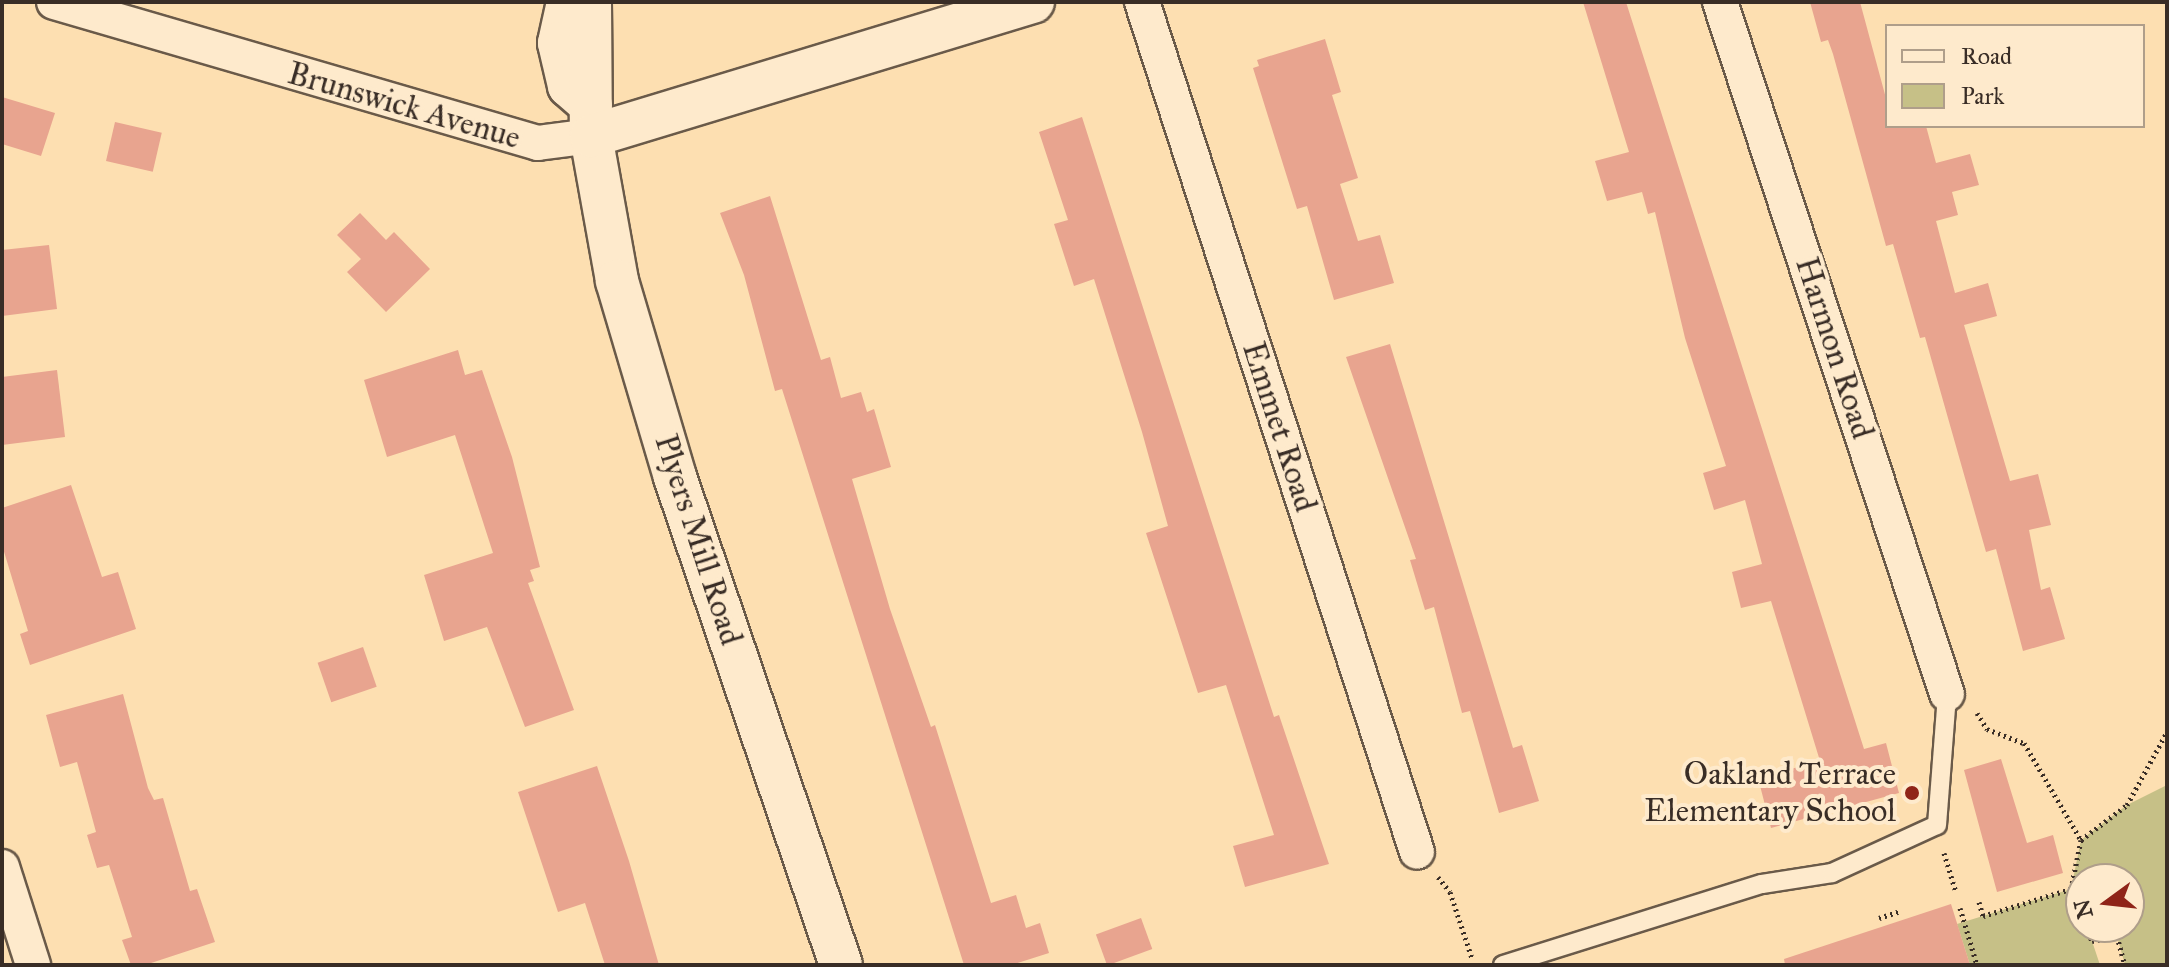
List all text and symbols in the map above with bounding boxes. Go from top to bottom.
legend [1885,24,2145,128]
text: Road [1961,41,2012,71]
street label: Brunswick Avenue [283,54,525,158]
text: Park [1961,81,2004,111]
street label: Harmon Road [1787,252,1881,444]
street label: Emmet Road [1233,337,1325,517]
street label: Plyers Mill Road [646,430,750,650]
place label: Oakland Terrace Elementary School [1644,756,1896,831]
marker: Oakland Terrace Elementary School [1903,784,1921,802]
north arrow [2065,863,2145,943]
text: N [2068,896,2099,921]

